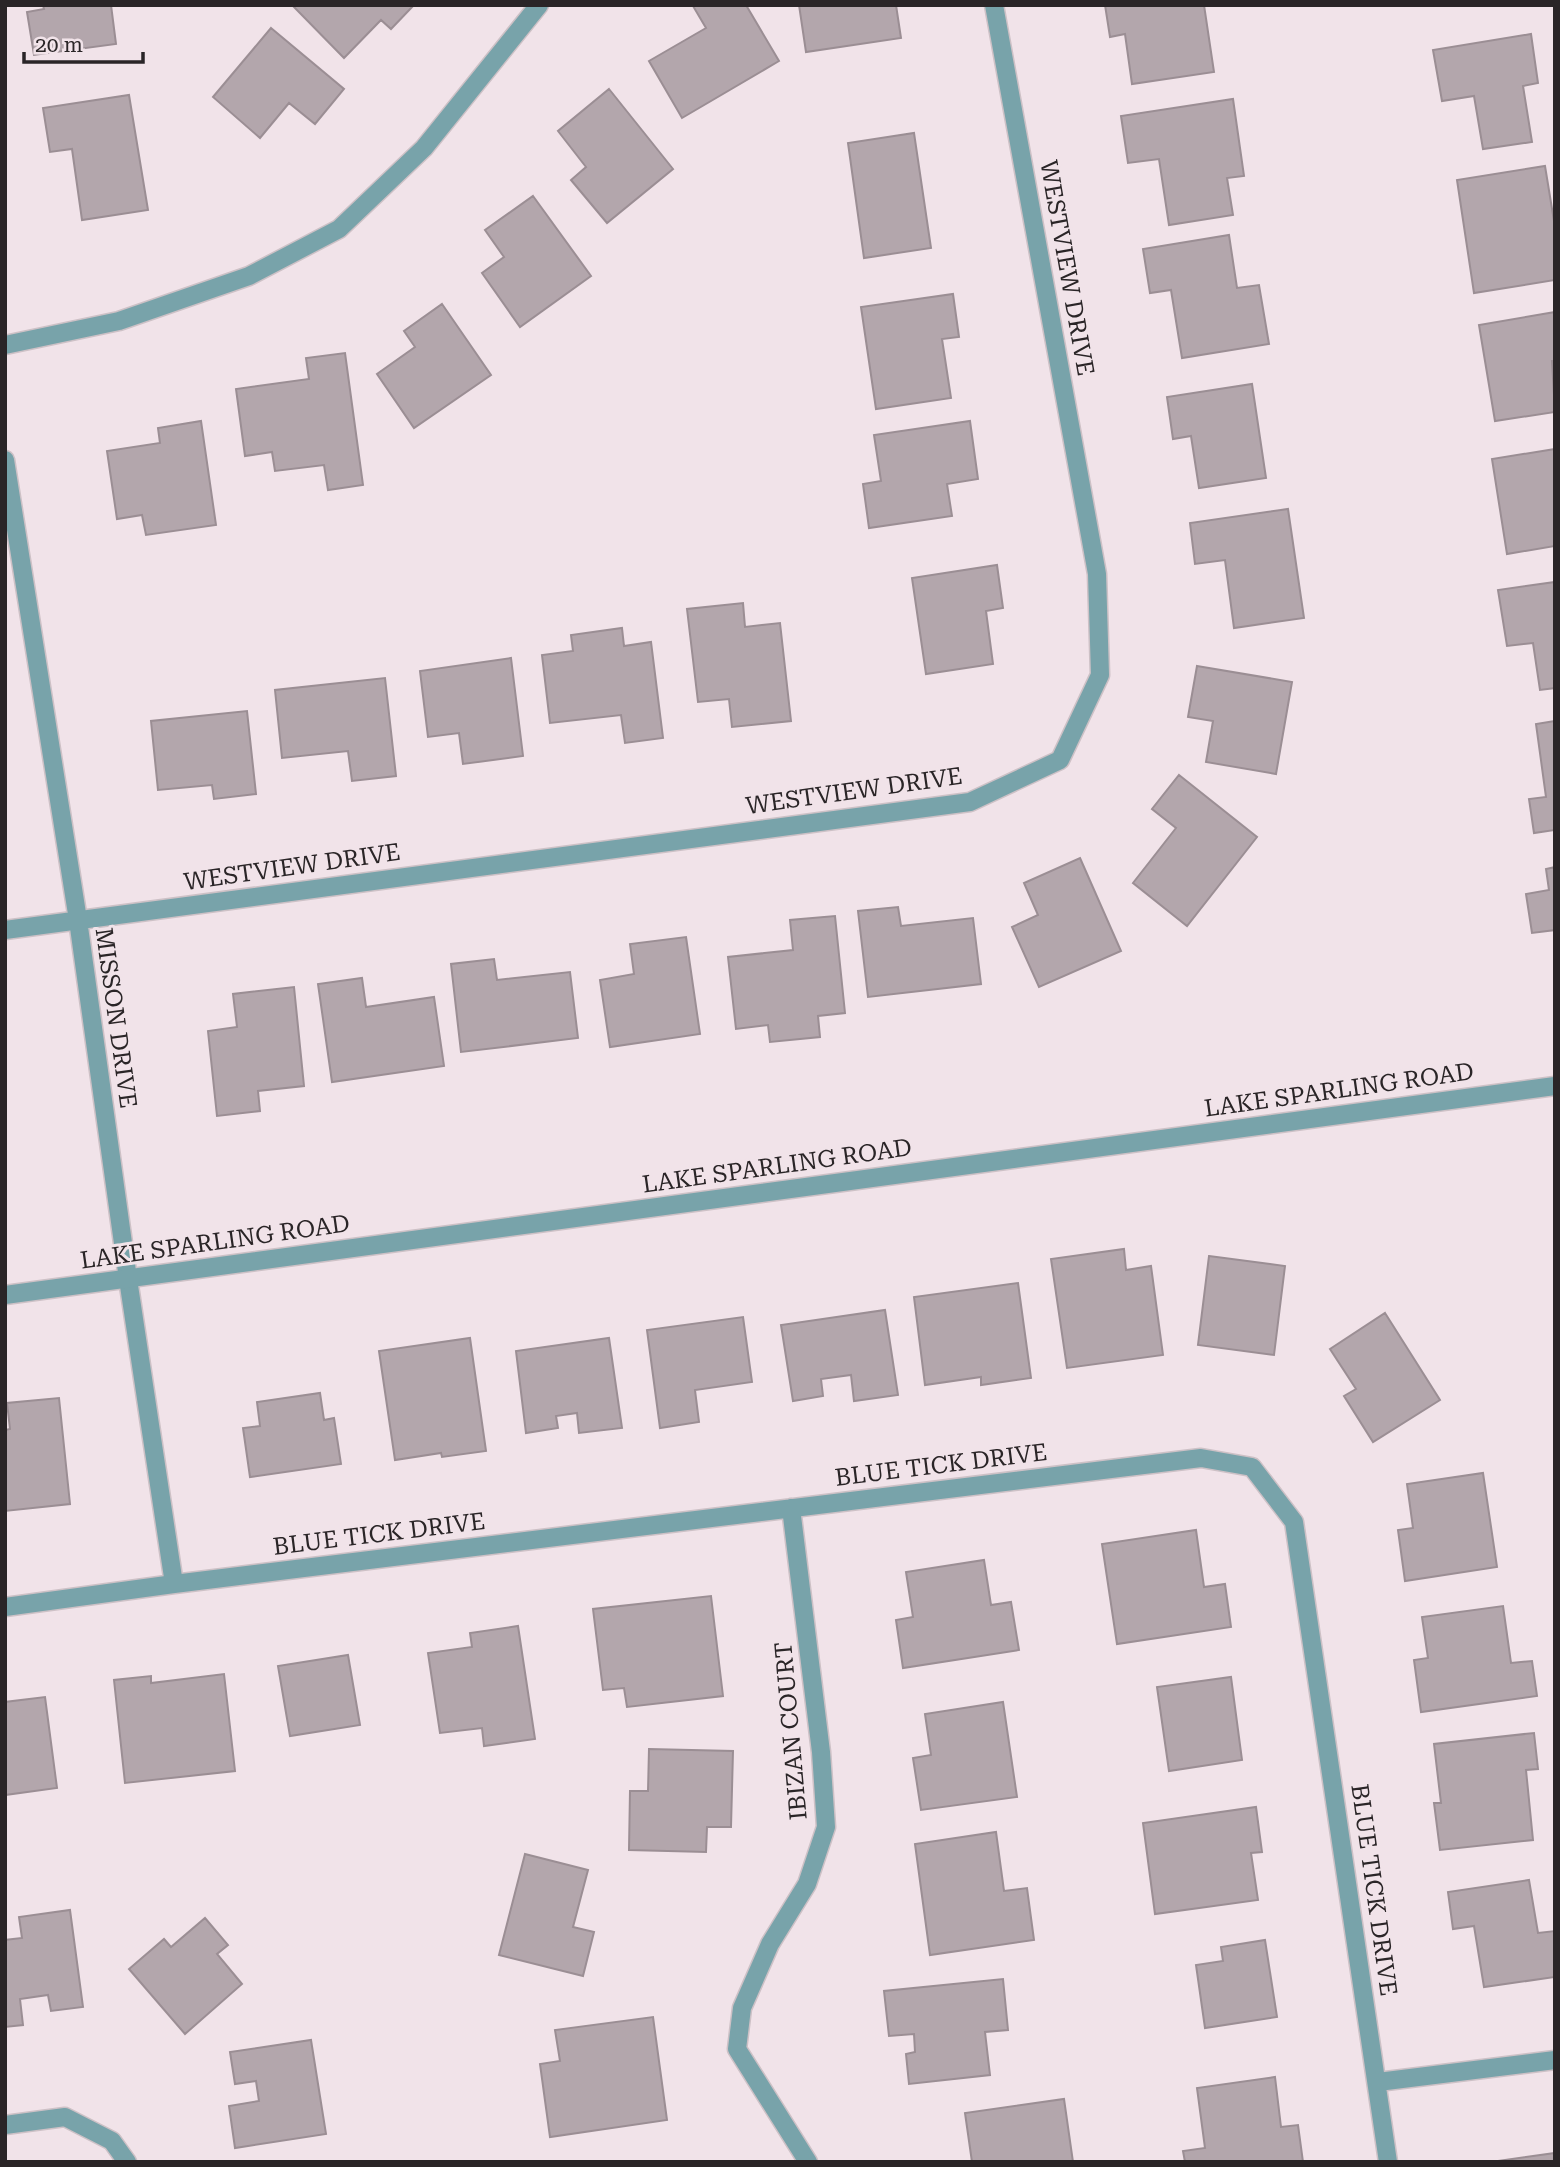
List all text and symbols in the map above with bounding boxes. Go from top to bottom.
scale bar [24,21,144,65]
text: 20 m [35,33,83,57]
street label: WESTVIEW DRIVE [1034,158,1100,378]
street label: WESTVIEW DRIVE [744,762,964,820]
street label: WESTVIEW DRIVE [182,838,402,896]
street label: MISSON DRIVE [89,926,143,1110]
street label: LAKE SPARLING ROAD [1203,1057,1475,1123]
street label: LAKE SPARLING ROAD [641,1133,913,1199]
street label: LAKE SPARLING ROAD [79,1209,351,1275]
street label: BLUE TICK DRIVE [833,1438,1049,1492]
street label: BLUE TICK DRIVE [271,1507,487,1561]
street label: IBIZAN COURT [769,1641,813,1821]
street label: BLUE TICK DRIVE [1345,1782,1403,1998]

